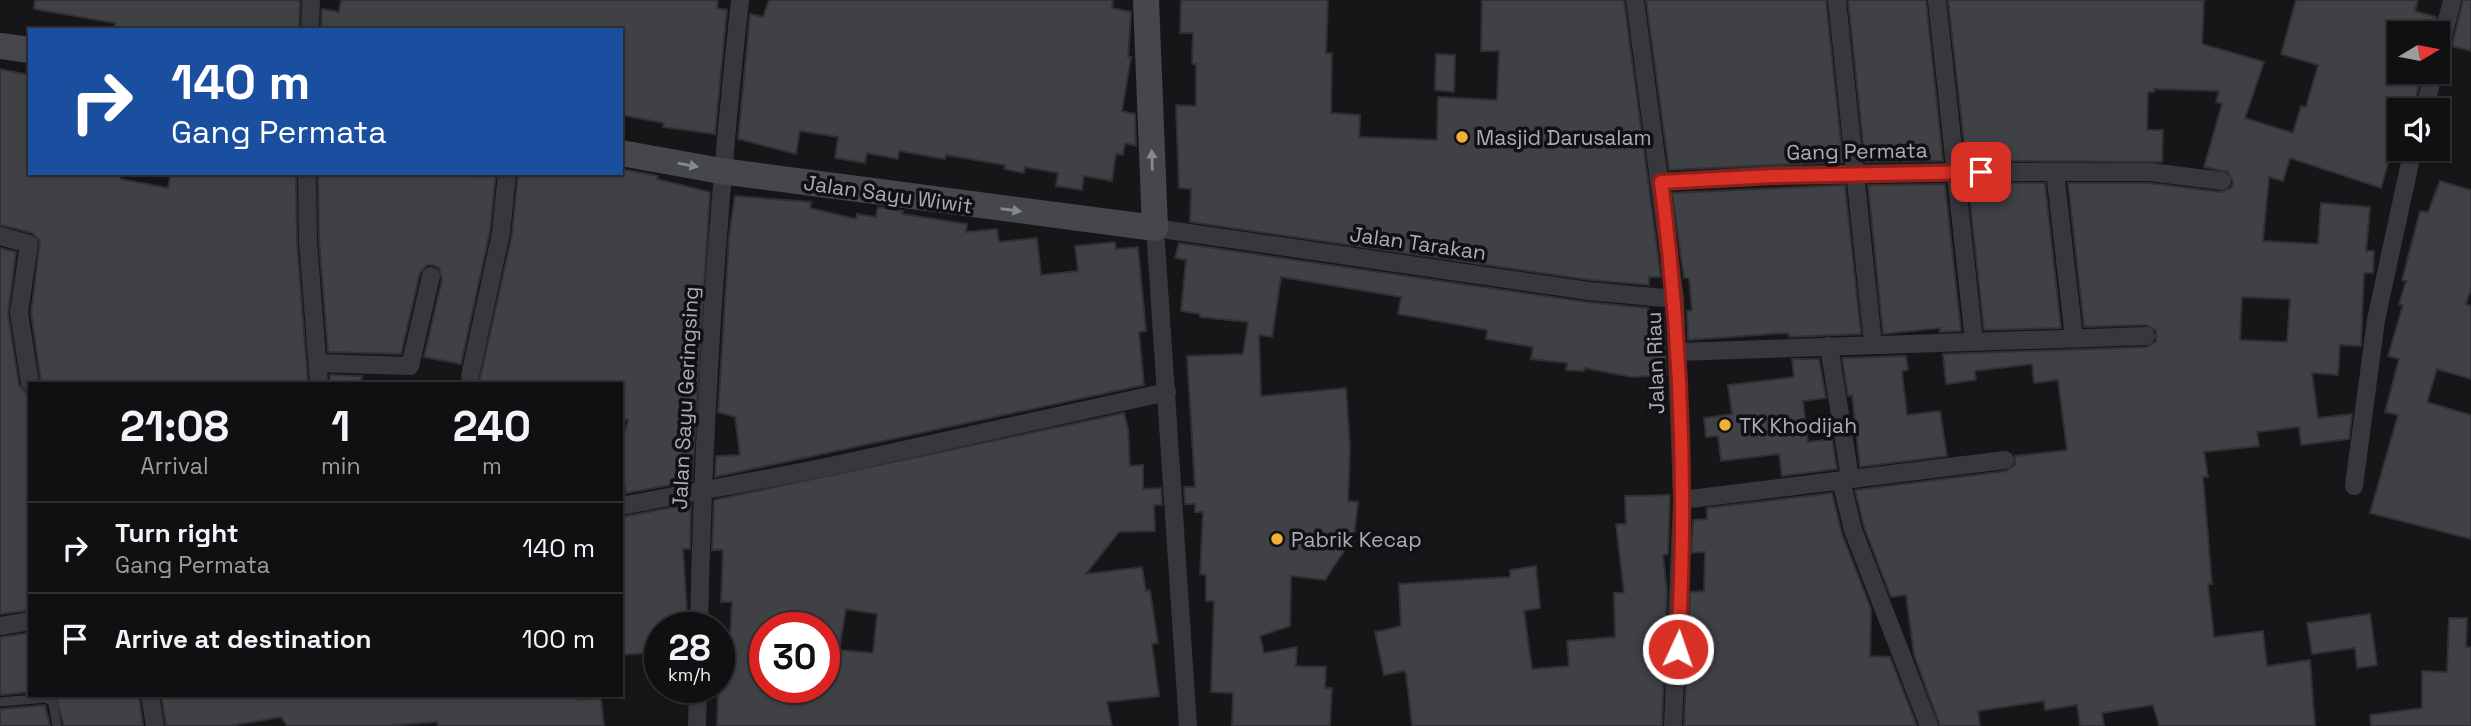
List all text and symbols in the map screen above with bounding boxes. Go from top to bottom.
north arrow [2387,21,2450,84]
map controls [2387,21,2450,161]
text: 140 m [171,51,310,113]
icon: right [56,56,147,147]
button: sound [2387,98,2450,161]
text: Gang Permata [171,112,387,152]
place label: Masjid Darusalam [1476,124,1652,151]
marker: Masjid Darusalam [1454,129,1470,145]
street label: Gang Permata [1786,136,1928,166]
pin [1951,142,2011,202]
one-way arrow [1147,149,1158,171]
icon: arrive [1962,153,2000,191]
one-way arrow [677,160,699,171]
street label: Jalan Sayu Wiwit [802,169,974,219]
one-way arrow [1000,205,1022,216]
street label: Jalan Tarakan [1348,220,1488,266]
street label: Jalan Sayu Geringsing [666,286,704,510]
street label: Jalan Riau [1640,311,1670,415]
text: 21:08 [120,400,229,453]
text: 1 [331,400,350,453]
text: 240 [453,400,531,453]
place label: TK Khodijah [1739,412,1857,439]
marker: TK Khodijah [1717,417,1733,433]
text: Arrival [140,451,209,481]
text: min [321,451,361,481]
text: m [482,451,502,481]
text: Turn right [115,516,239,550]
place label: Pabrik Kecap [1291,526,1422,553]
icon: right [56,529,94,567]
text: 140 m [522,531,595,565]
marker: Pabrik Kecap [1269,531,1285,547]
text: Gang Permata [115,550,270,580]
speed limit sign: 30 [749,612,840,703]
position arrow [1641,612,1715,686]
icon: arrive [56,620,94,658]
text: Arrive at destination [115,622,372,656]
text: 100 m [522,622,595,656]
text: 28 [669,626,710,670]
text: km/h [668,663,711,686]

